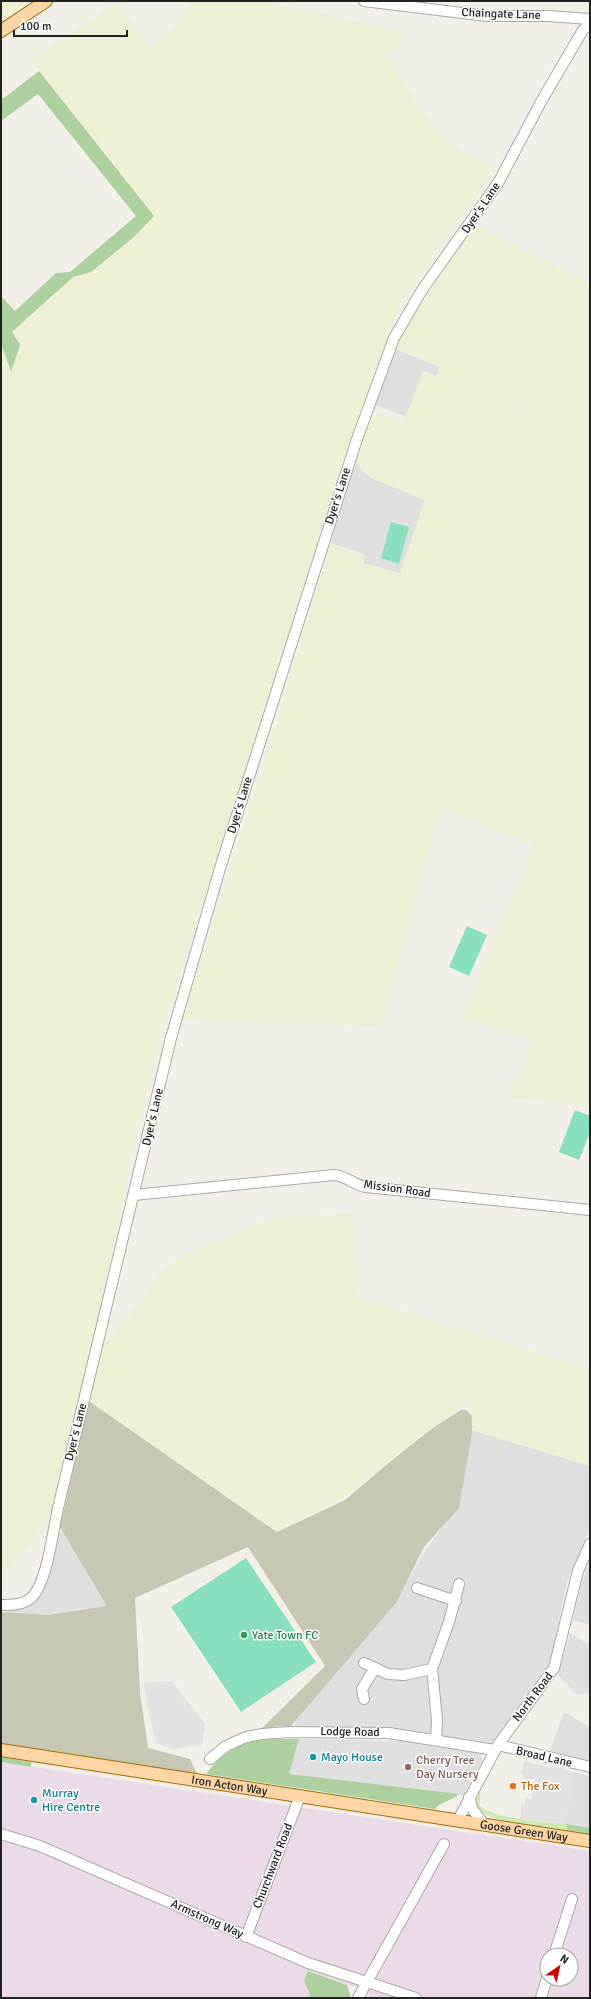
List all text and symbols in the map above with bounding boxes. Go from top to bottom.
street label: Chaingate Lane [461,5,541,23]
scale bar [14,12,127,38]
text: 100 m [20,19,52,34]
street label: Dyer's Lane [458,179,504,237]
street label: Dyer's Lane [322,466,354,526]
street label: Dyer's Lane [224,775,256,835]
street label: Dyer's Lane [139,1087,167,1147]
street label: Mission Road [362,1177,432,1201]
street label: Dyer's Lane [62,1402,90,1462]
place label: Yate Town FC [252,1628,319,1643]
marker: Yate Town FC [239,1630,249,1640]
street label: North Road [510,1669,556,1725]
street label: Lodge Road [320,1724,380,1740]
street label: Broad Lane [514,1743,574,1771]
place label: Mayo House [321,1750,383,1765]
marker: Mayo House [308,1752,318,1762]
place label: Cherry Tree Day Nursery [416,1753,479,1782]
marker: Cherry Tree Day Nursery [403,1762,413,1772]
street label: Iron Acton Way [190,1772,269,1799]
place label: The Fox [521,1779,560,1794]
marker: The Fox [508,1781,518,1791]
place label: Murray Hire Centre [42,1786,100,1815]
marker: Murray Hire Centre [29,1795,39,1805]
street label: Goose Green Way [479,1817,569,1845]
street label: Churchward Road [250,1821,296,1911]
street label: Armstrong Way [168,1896,246,1942]
north arrow [539,1947,579,1987]
text: N [558,1952,571,1967]

